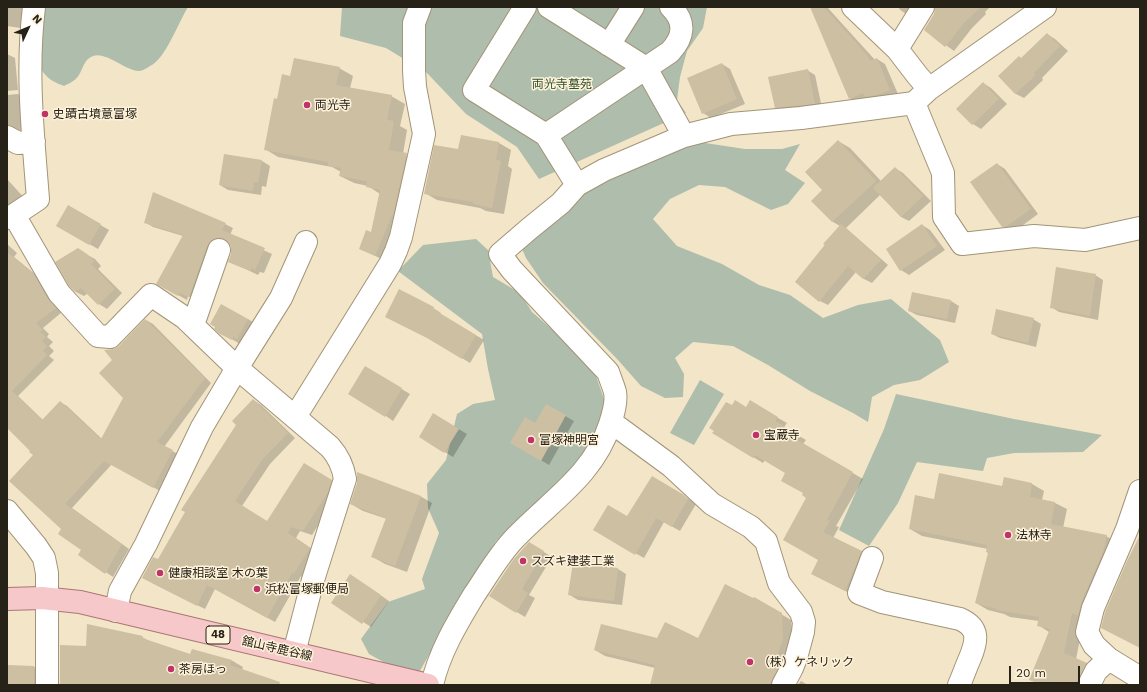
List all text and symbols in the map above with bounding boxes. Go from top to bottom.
north arrow [8,8,48,48]
text: N [29,12,45,27]
park label: 両光寺墓苑 [532,77,592,91]
place label: 両光寺 [315,98,351,112]
marker: 両光寺 [302,100,312,110]
place label: 史蹟古墳意富塚 [53,107,137,121]
marker: 史蹟古墳意富塚 [40,109,50,119]
place label: 宝蔵寺 [764,428,800,442]
marker: 宝蔵寺 [751,430,761,440]
place label: 富塚神明宮 [539,433,599,447]
marker: 富塚神明宮 [526,435,536,445]
place label: 法林寺 [1016,528,1052,542]
marker: 法林寺 [1003,530,1013,540]
place label: スズキ建装工業 [531,554,615,568]
marker: スズキ建装工業 [518,556,528,566]
place label: 健康相談室 木の葉 [168,566,268,580]
marker: 健康相談室 木の葉 [155,568,165,578]
place label: 浜松富塚郵便局 [265,582,349,596]
marker: 浜松富塚郵便局 [252,584,262,594]
road number: 48 [206,626,230,644]
street label: 舘山寺鹿谷線 [240,634,314,664]
place label: （株）ケネリック [758,655,854,669]
marker: （株）ケネリック [745,657,755,667]
scale bar [1011,658,1082,684]
place label: 茶房ほっ [179,662,227,676]
marker: 茶房ほっ [166,664,176,674]
text: 20 m [1016,666,1046,680]

